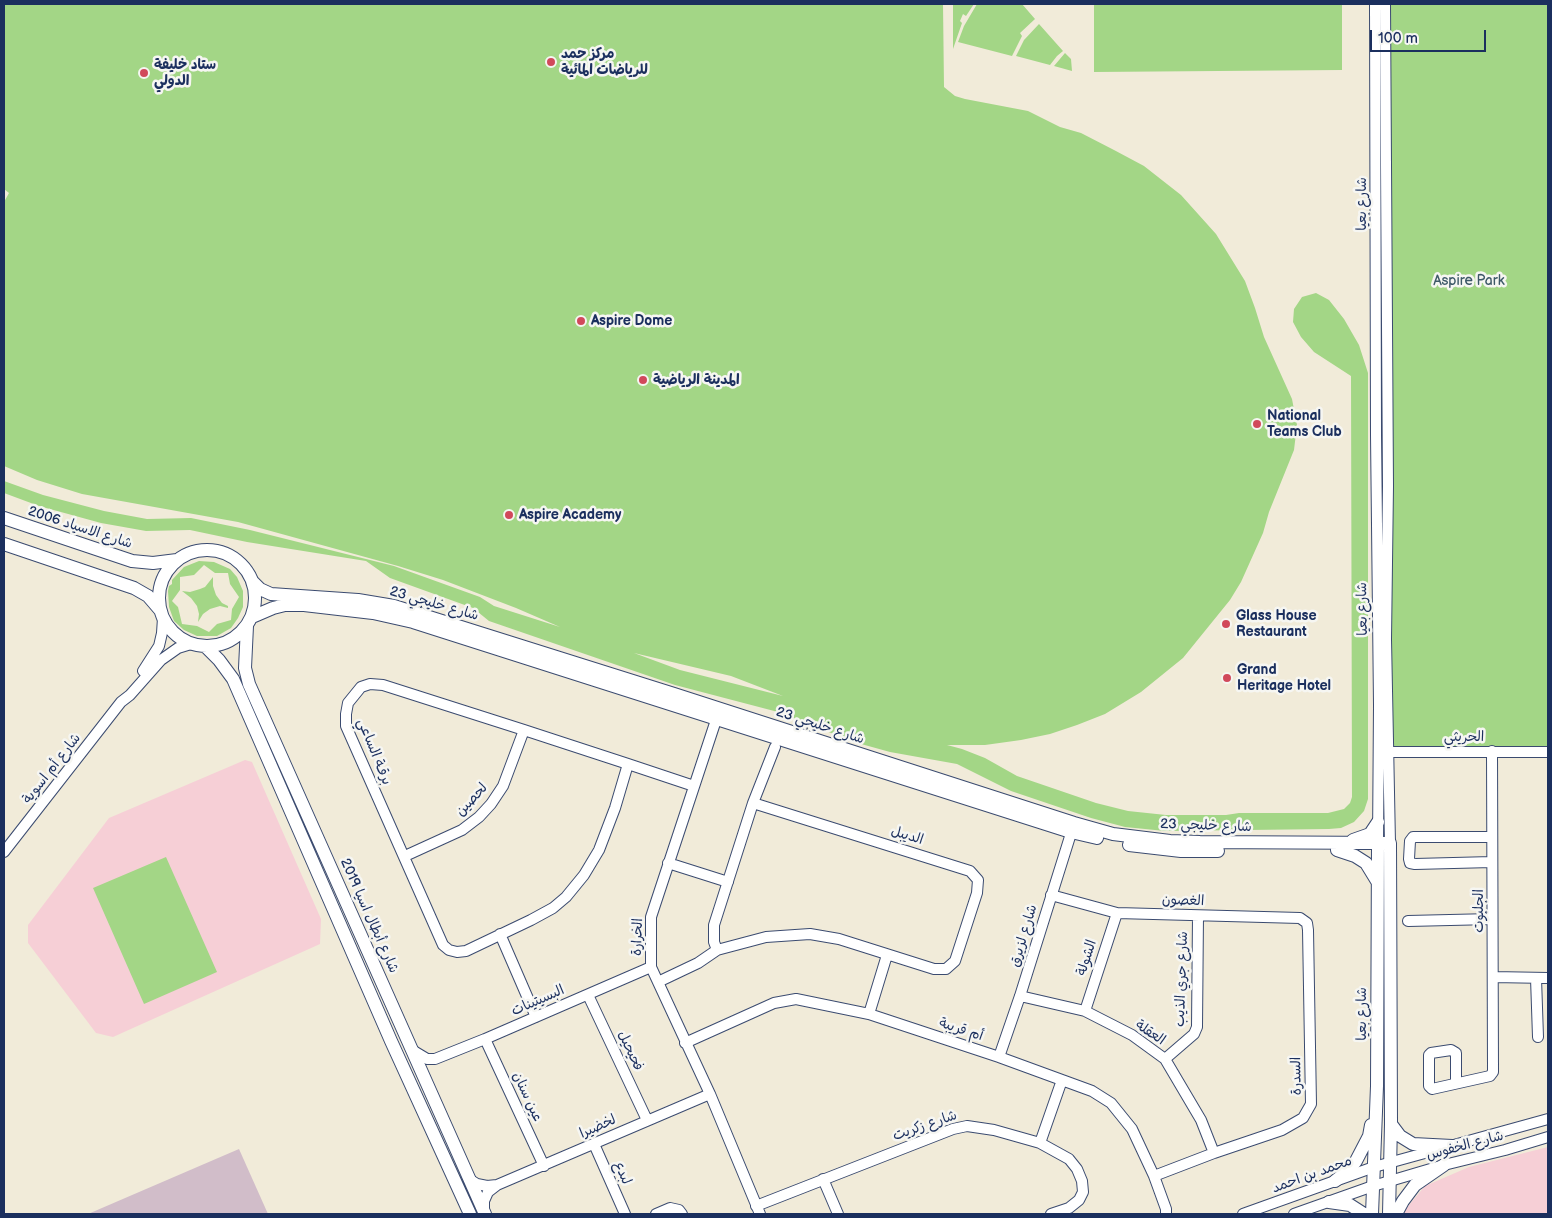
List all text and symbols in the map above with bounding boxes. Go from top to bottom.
scale bar [1372,20,1488,52]
text: 100 m [1378,29,1418,48]
place label: مركز حمد للرياضات المائية [561,46,648,78]
marker: مركز حمد للرياضات المائية [545,56,557,68]
place label: ستاد خليفة الدولي [154,57,216,90]
marker: ستاد خليفة الدولي [138,67,150,79]
street label: شارع بعيا [1354,177,1370,231]
park label: Aspire Park [1433,273,1505,289]
place label: Aspire Dome [591,313,672,329]
marker: Aspire Dome [575,315,587,327]
place label: المدينة الرياضية [653,372,740,388]
marker: المدينة الرياضية [637,374,649,386]
place label: National Teams Club [1267,408,1342,441]
marker: National Teams Club [1251,418,1263,430]
street label: شارع الاسياد 2006 [26,503,134,553]
place label: Aspire Academy [519,507,621,523]
marker: Aspire Academy [503,509,515,521]
street label: شارع بعيا [1354,582,1372,636]
street label: شارع خليجي 23 [388,583,480,625]
place label: Glass House Restaurant [1236,608,1317,640]
marker: Glass House Restaurant [1220,618,1232,630]
place label: Grand Heritage Hotel [1237,662,1331,694]
marker: Grand Heritage Hotel [1221,672,1233,684]
street label: شارع خليجي 23 [774,704,866,748]
street label: برقـة الساعي [353,716,395,788]
street label: الحريثي [1444,729,1484,745]
street label: شارع أم اسوية [19,730,85,808]
street label: لحصين [453,780,491,820]
street label: شارع خليجي 23 [1160,816,1252,836]
street label: الديبل [889,823,925,849]
street label: شارع أبطال اسيا 2019 [336,856,402,976]
street label: الجلبوت [1471,889,1487,933]
street label: الغصون [1161,892,1205,910]
street label: شارع لزيرق [1007,903,1041,969]
street label: الخرارة [629,918,647,956]
street label: شارع جري الذيب [1172,931,1192,1027]
street label: الشولة [1073,938,1101,978]
street label: البسيتينات [509,982,567,1020]
street label: شارع بعيا [1354,987,1370,1041]
street label: أم قريبة [937,1015,985,1045]
street label: العقلة [1132,1017,1168,1049]
street label: فحيحيل [613,1028,647,1074]
street label: السدرة [1288,1057,1306,1095]
street label: عين سنان [508,1070,546,1124]
street label: شارع زكريت [891,1107,959,1145]
street label: لخضيرا [577,1112,619,1142]
street label: شارع الخفوس [1425,1128,1505,1164]
street label: محمد بن احمد [1270,1153,1354,1197]
street label: لبدع [610,1159,634,1187]

